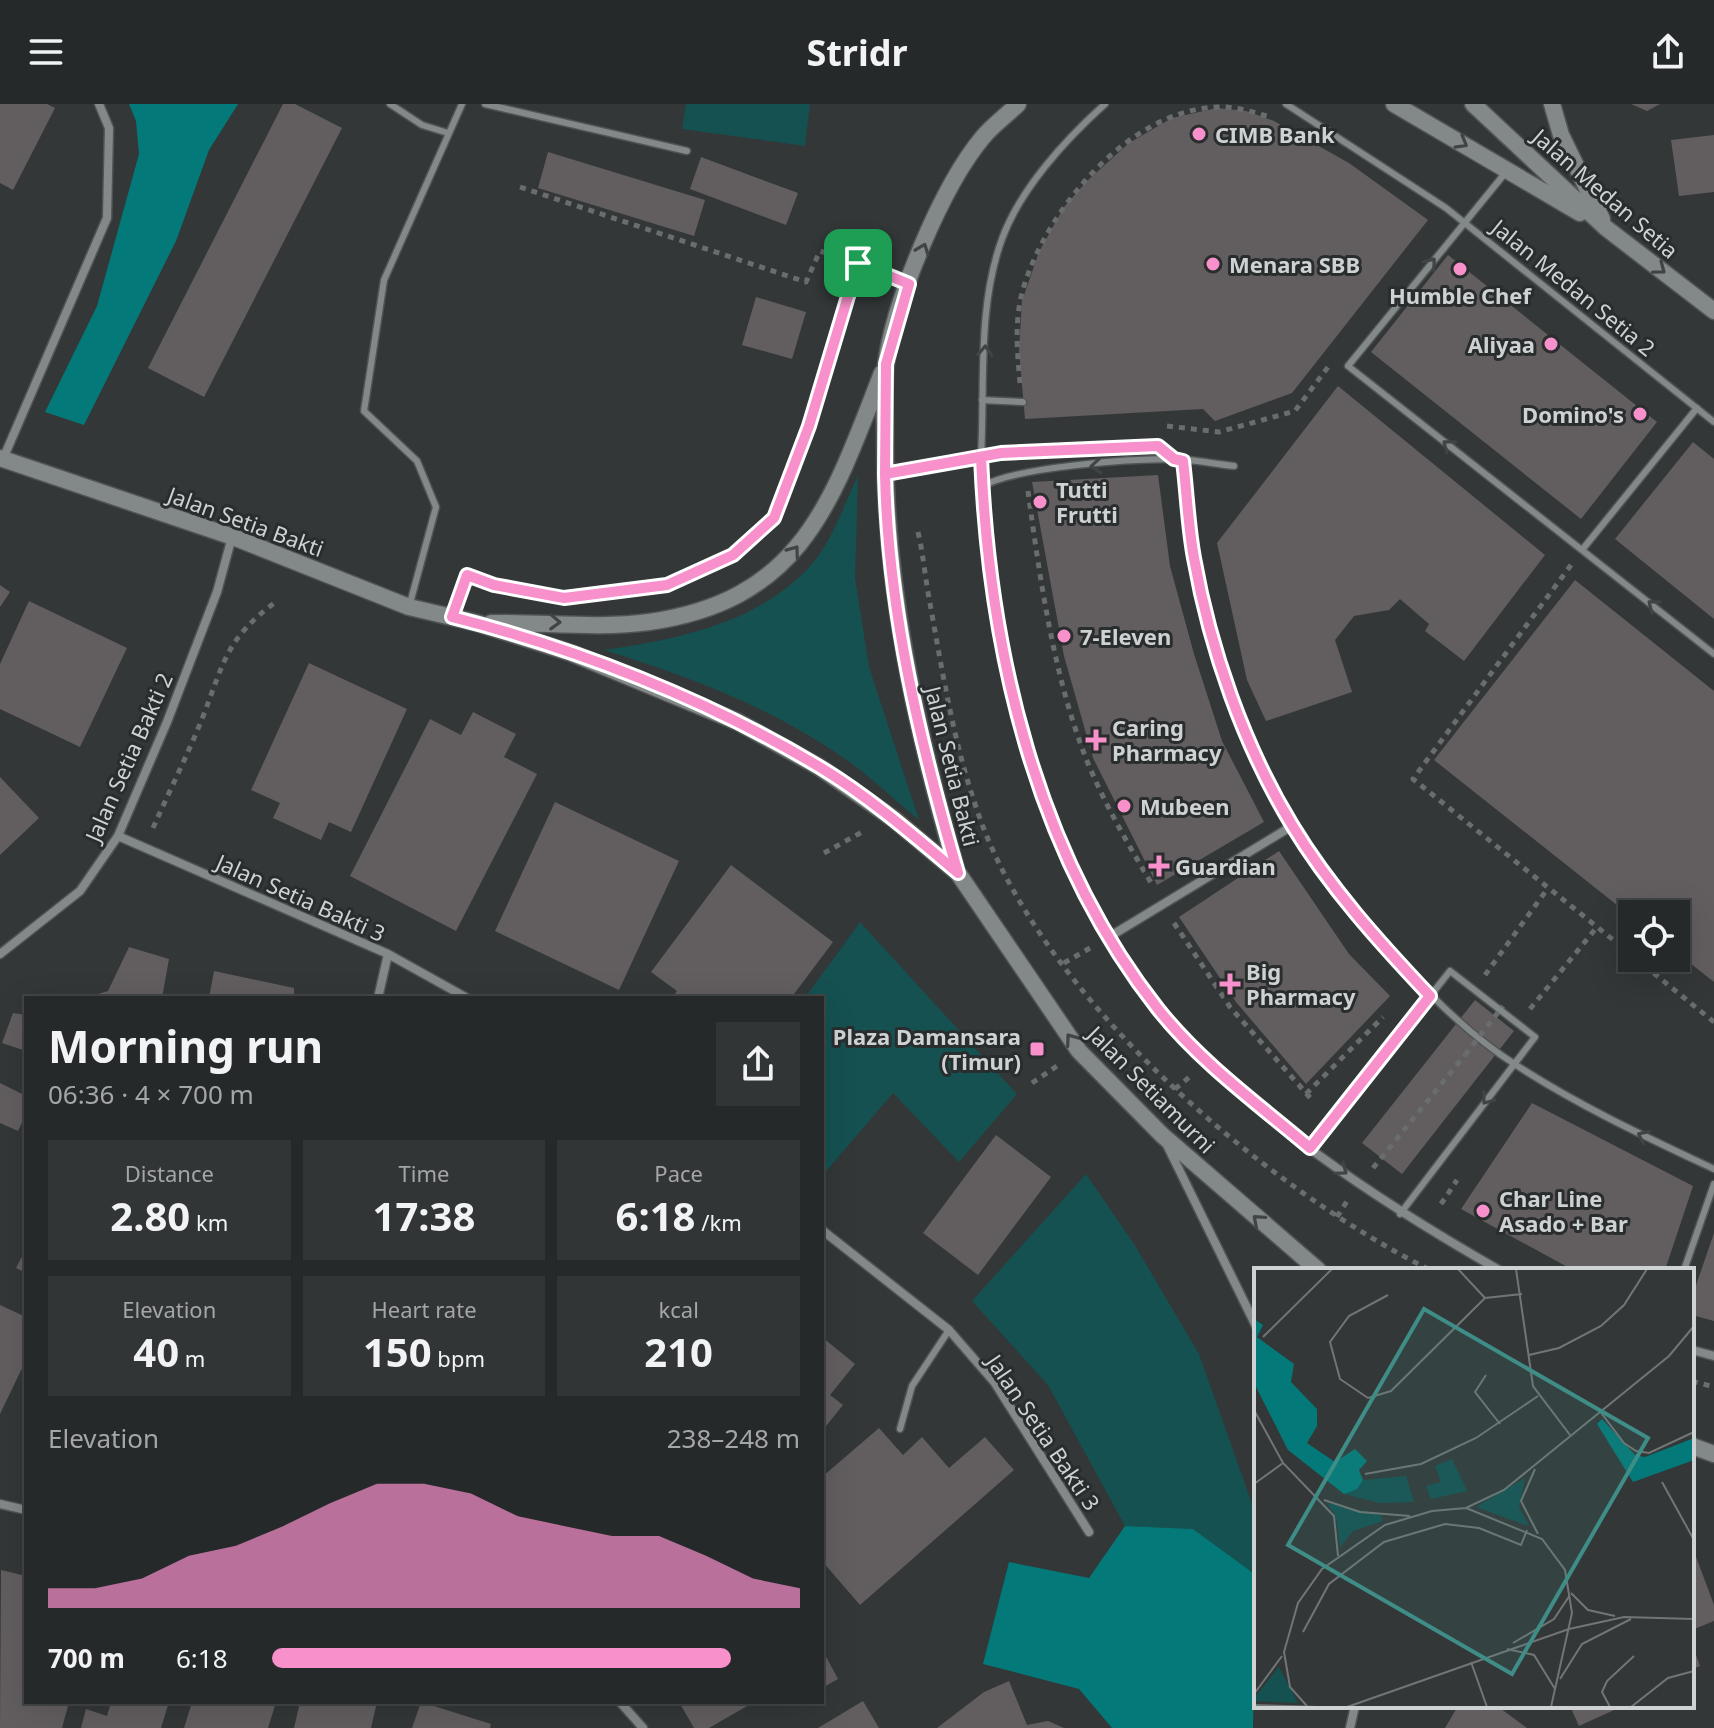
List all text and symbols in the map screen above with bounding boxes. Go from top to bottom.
text: Stridr [806,28,908,77]
icon: menu [24,30,68,74]
icon: share [1646,30,1690,74]
place label: CIMB Bank [1215,119,1335,149]
street label: Jalan Medan Setia [1525,120,1685,265]
marker: CIMB Bank [1190,125,1208,143]
one-way arrow [1453,133,1468,149]
street label: Jalan Medan Setia 2 [1485,211,1662,362]
pin [824,229,892,297]
icon: arrive [836,241,880,285]
one-way arrow [913,243,930,257]
place label: Menara SBB [1229,249,1360,279]
marker: Menara SBB [1204,255,1222,273]
one-way arrow [1421,258,1436,272]
marker: Humble Chef [1451,260,1469,278]
one-way arrow [1651,260,1666,274]
place label: Humble Chef [1389,280,1532,310]
place label: Aliyaa [1468,329,1535,359]
marker: Aliyaa [1542,335,1560,353]
one-way arrow [976,344,993,357]
place label: Domino's [1522,399,1624,429]
marker: Domino's [1631,405,1649,423]
one-way arrow [1442,440,1457,454]
one-way arrow [1089,457,1102,474]
place label: Tutti Frutti [1056,474,1118,529]
street label: Jalan Setia Bakti [162,478,328,563]
marker: Tutti Frutti [1031,493,1049,511]
one-way arrow [784,546,799,560]
one-way arrow [1647,601,1662,615]
one-way arrow [549,614,562,631]
place label: 7-Eleven [1080,621,1171,651]
marker: 7-Eleven [1055,627,1073,645]
street label: Jalan Setia Bakti 2 [76,668,179,848]
street label: Jalan Setia Bakti [918,681,987,849]
place label: Caring Pharmacy [1112,712,1222,767]
marker: Caring Pharmacy [1087,731,1105,749]
place label: Mubeen [1140,791,1230,821]
marker: Mubeen [1115,797,1133,815]
street label: Jalan Setia Bakti 3 [210,845,390,948]
place label: Guardian [1175,851,1276,881]
marker: Guardian [1150,857,1168,875]
map controls [1618,900,1690,972]
button: locate [1618,900,1690,972]
place label: Big Pharmacy [1246,956,1356,1011]
marker: Big Pharmacy [1221,975,1239,993]
text: Morning run [48,1016,323,1076]
street label: Jalan Setiamurni [1080,1017,1222,1159]
place label: Plaza Damansara (Timur) [833,1021,1021,1076]
button: share [716,1022,800,1106]
one-way arrow [1066,1034,1081,1048]
marker: Plaza Damansara (Timur) [1028,1040,1046,1058]
text: 06:36 · 4 × 700 m [48,1076,254,1112]
one-way arrow [1482,1090,1496,1105]
one-way arrow [1637,1130,1651,1146]
text: Distance [125,1158,214,1188]
text: Time [399,1158,449,1188]
text: Pace [654,1158,703,1188]
one-way arrow [1333,1161,1347,1175]
place label: Char Line Asado + Bar [1499,1183,1628,1238]
text: 2.80 [110,1188,190,1243]
text: 17:38 [373,1188,475,1243]
text: 6:18 [616,1188,695,1243]
marker: Char Line Asado + Bar [1474,1202,1492,1220]
text: km [190,1207,228,1237]
text: /km [695,1207,742,1237]
one-way arrow [1253,1215,1268,1229]
inset map [1254,1268,1694,1708]
text: Elevation [122,1294,216,1324]
text: Heart rate [371,1294,477,1324]
text: kcal [659,1294,699,1324]
text: 40 [133,1324,179,1379]
text: 150 [363,1324,432,1379]
text: 210 [644,1324,713,1379]
text: m [179,1343,205,1373]
text: bpm [432,1343,485,1373]
street label: Jalan Setia Bakti 3 [980,1346,1107,1516]
text: Elevation [48,1420,159,1456]
text: 238–248 m [667,1420,800,1456]
text: 700 m [48,1640,125,1676]
text: 6:18 [176,1640,228,1676]

